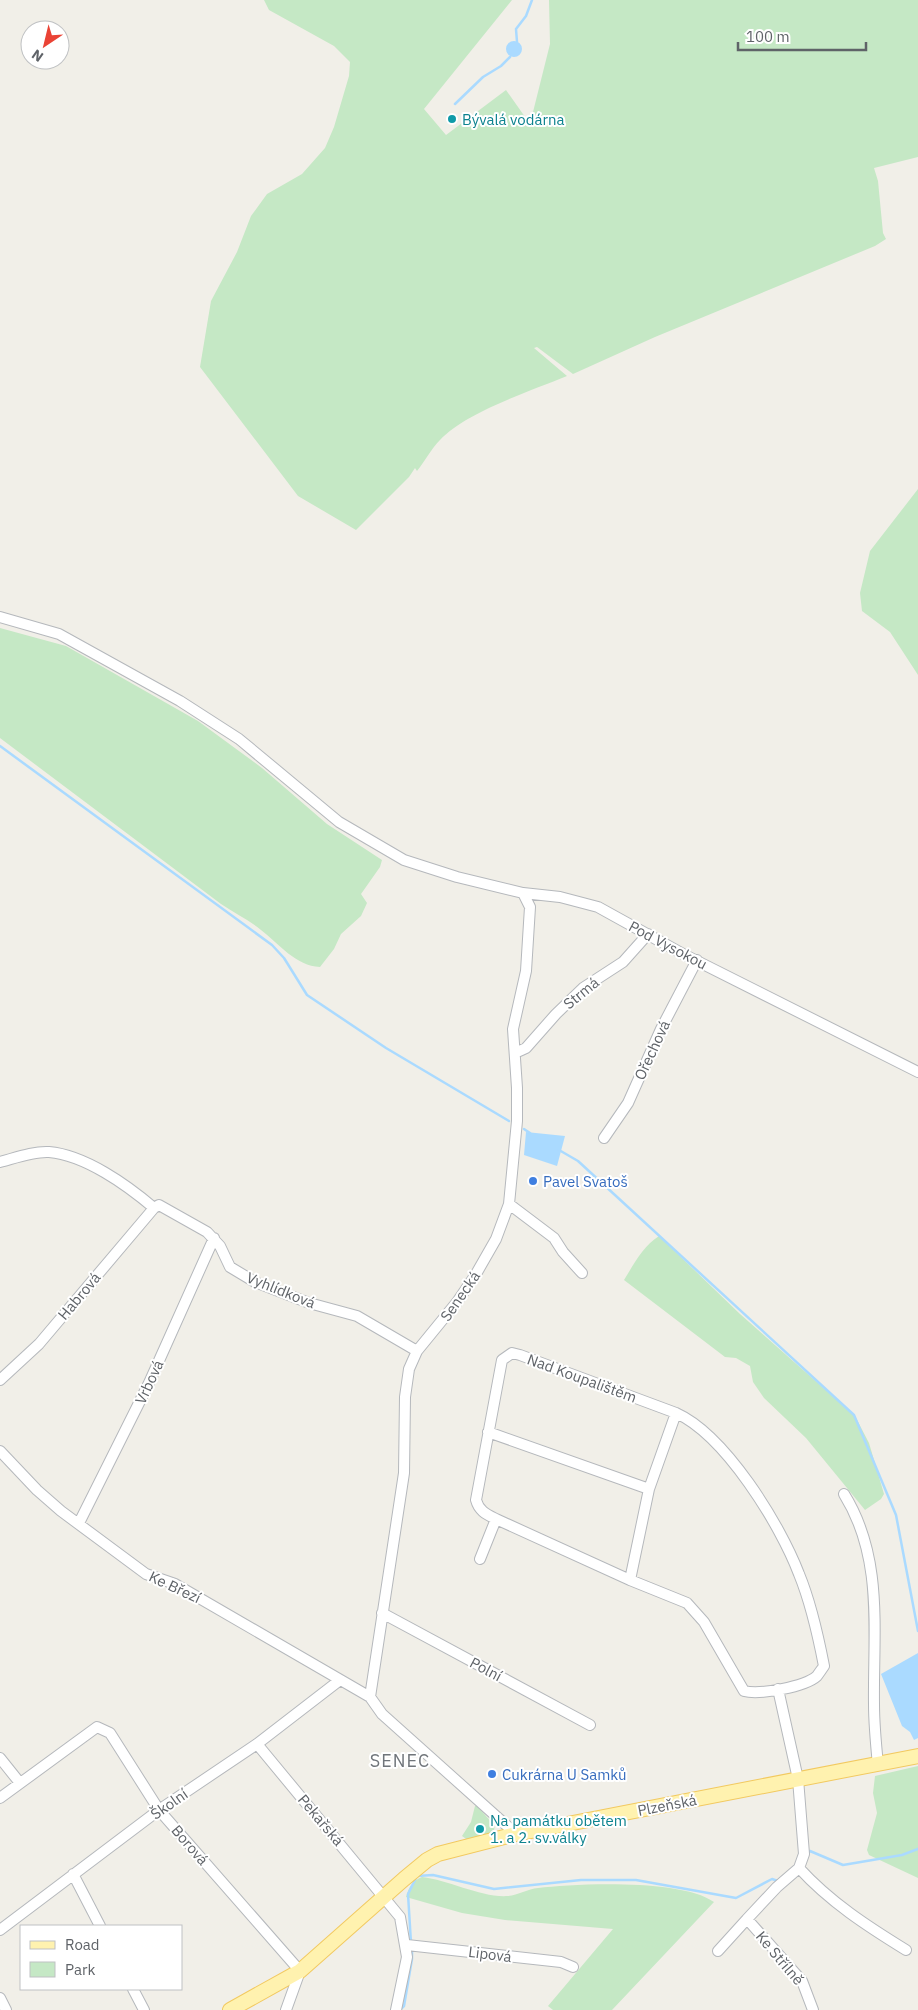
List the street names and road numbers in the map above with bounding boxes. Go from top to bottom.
street label: Pod Vysokou [626,916,710,974]
street label: Strmá [559,973,603,1013]
street label: Ořechová [630,1017,674,1083]
street label: Senecká [436,1267,484,1325]
street label: Habrová [54,1268,104,1324]
street label: Vyhlídková [244,1268,318,1312]
street label: Nad Koupalištěm [525,1349,639,1407]
street label: Vrbová [131,1357,167,1407]
street label: Ke Březí [146,1567,204,1607]
street label: Polní [467,1653,505,1685]
street label: Školní [147,1784,191,1824]
street label: Pekařská [294,1790,348,1850]
street label: Plzeňská [636,1790,698,1820]
street label: Borová [167,1821,213,1869]
street label: Ke Střílně [752,1927,808,1989]
street label: Lipová [467,1942,513,1966]

